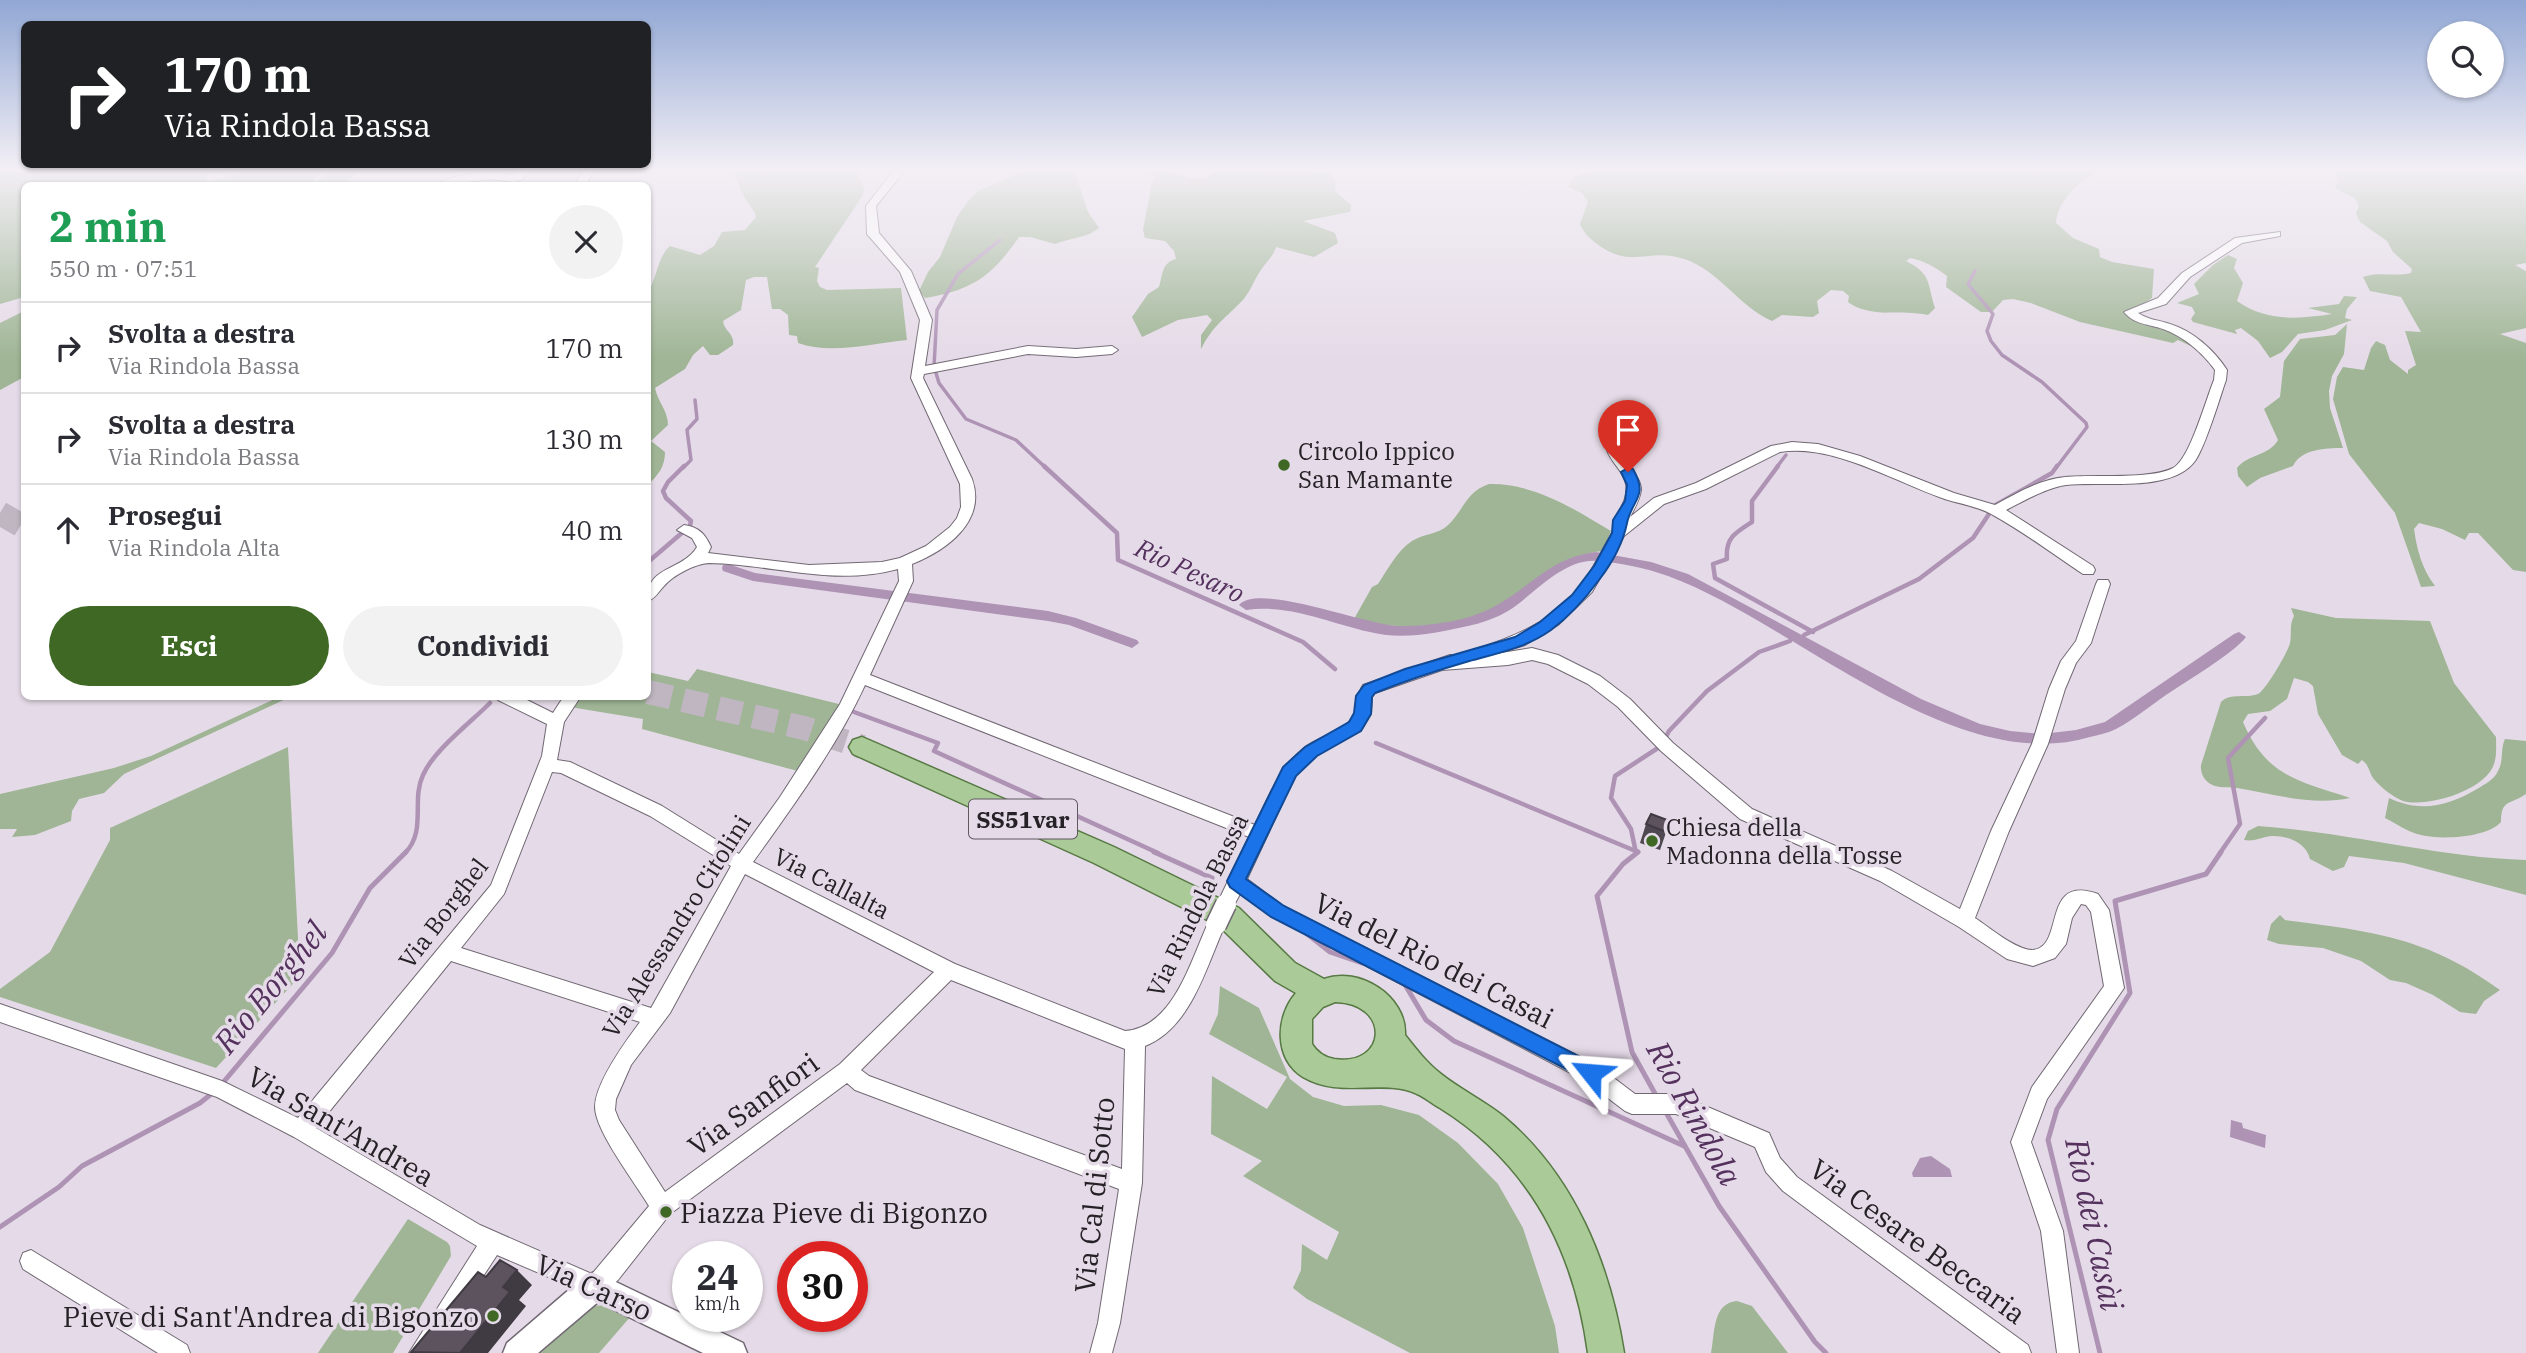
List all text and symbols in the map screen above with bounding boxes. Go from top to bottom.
map controls [2427,21,2504,98]
button: search [2427,21,2504,98]
text: 170 m [164,42,311,105]
icon: right [49,49,140,140]
text: Via Rindola Bassa [164,104,431,146]
text: 2 min [49,199,167,254]
button: close [549,205,623,279]
text: 550 m · 07:51 [49,253,198,283]
text: Svolta a destra [108,316,295,350]
icon: right [49,329,87,367]
text: 170 m [545,331,623,365]
text: Via Rindola Bassa [108,350,300,380]
pin [1598,400,1658,472]
text: Svolta a destra [108,407,295,441]
icon: arrive [1609,411,1647,449]
icon: right [49,420,87,458]
text: 130 m [545,422,623,456]
place label: Circolo Ippico San Mamante [1298,435,1455,495]
text: Via Rindola Bassa [108,441,300,471]
marker: Circolo Ippico San Mamante [1276,457,1292,473]
text: Prosegui [108,498,222,532]
icon: ahead [49,511,87,549]
text: 40 m [561,513,623,547]
water label: Rio Pesaro [1129,530,1250,610]
text: Via Rindola Alta [108,532,280,562]
button: Esci [49,606,329,686]
button: Condividi [343,606,623,686]
road number: SS51var [969,800,1077,838]
street label: Via Rindola Bassa [1139,808,1255,1002]
street label: Via Alessandro Citolini [594,809,758,1043]
place label: Chiesa della Madonna della Tosse [1666,811,1902,871]
marker: Chiesa della Madonna della Tosse [1644,833,1660,849]
street label: Via Callalta [768,840,896,926]
street label: Via Borghel [391,851,495,975]
street label: Via del Rio dei Casai [1308,884,1560,1036]
water label: Rio Borghel [204,912,336,1062]
water label: Rio Rindola [1637,1032,1752,1193]
position arrow [1554,1036,1628,1110]
street label: Via Sanfiori [680,1044,826,1164]
street label: Via Sant'Andrea [241,1057,441,1195]
street label: Via Cal di Sotto [1065,1095,1123,1295]
water label: Rio dei Casài [2056,1133,2134,1314]
street label: Via Cesare Beccaria [1803,1150,2033,1332]
place label: Piazza Pieve di Bigonzo [680,1194,988,1231]
marker: Piazza Pieve di Bigonzo [658,1204,674,1220]
speed limit sign: 30 [777,1241,868,1332]
street label: Via Carso [530,1245,658,1329]
text: 24 [696,1254,739,1300]
text: km/h [695,1292,740,1315]
place label: Pieve di Sant'Andrea di Bigonzo [63,1298,479,1335]
marker: Pieve di Sant'Andrea di Bigonzo [485,1308,501,1324]

